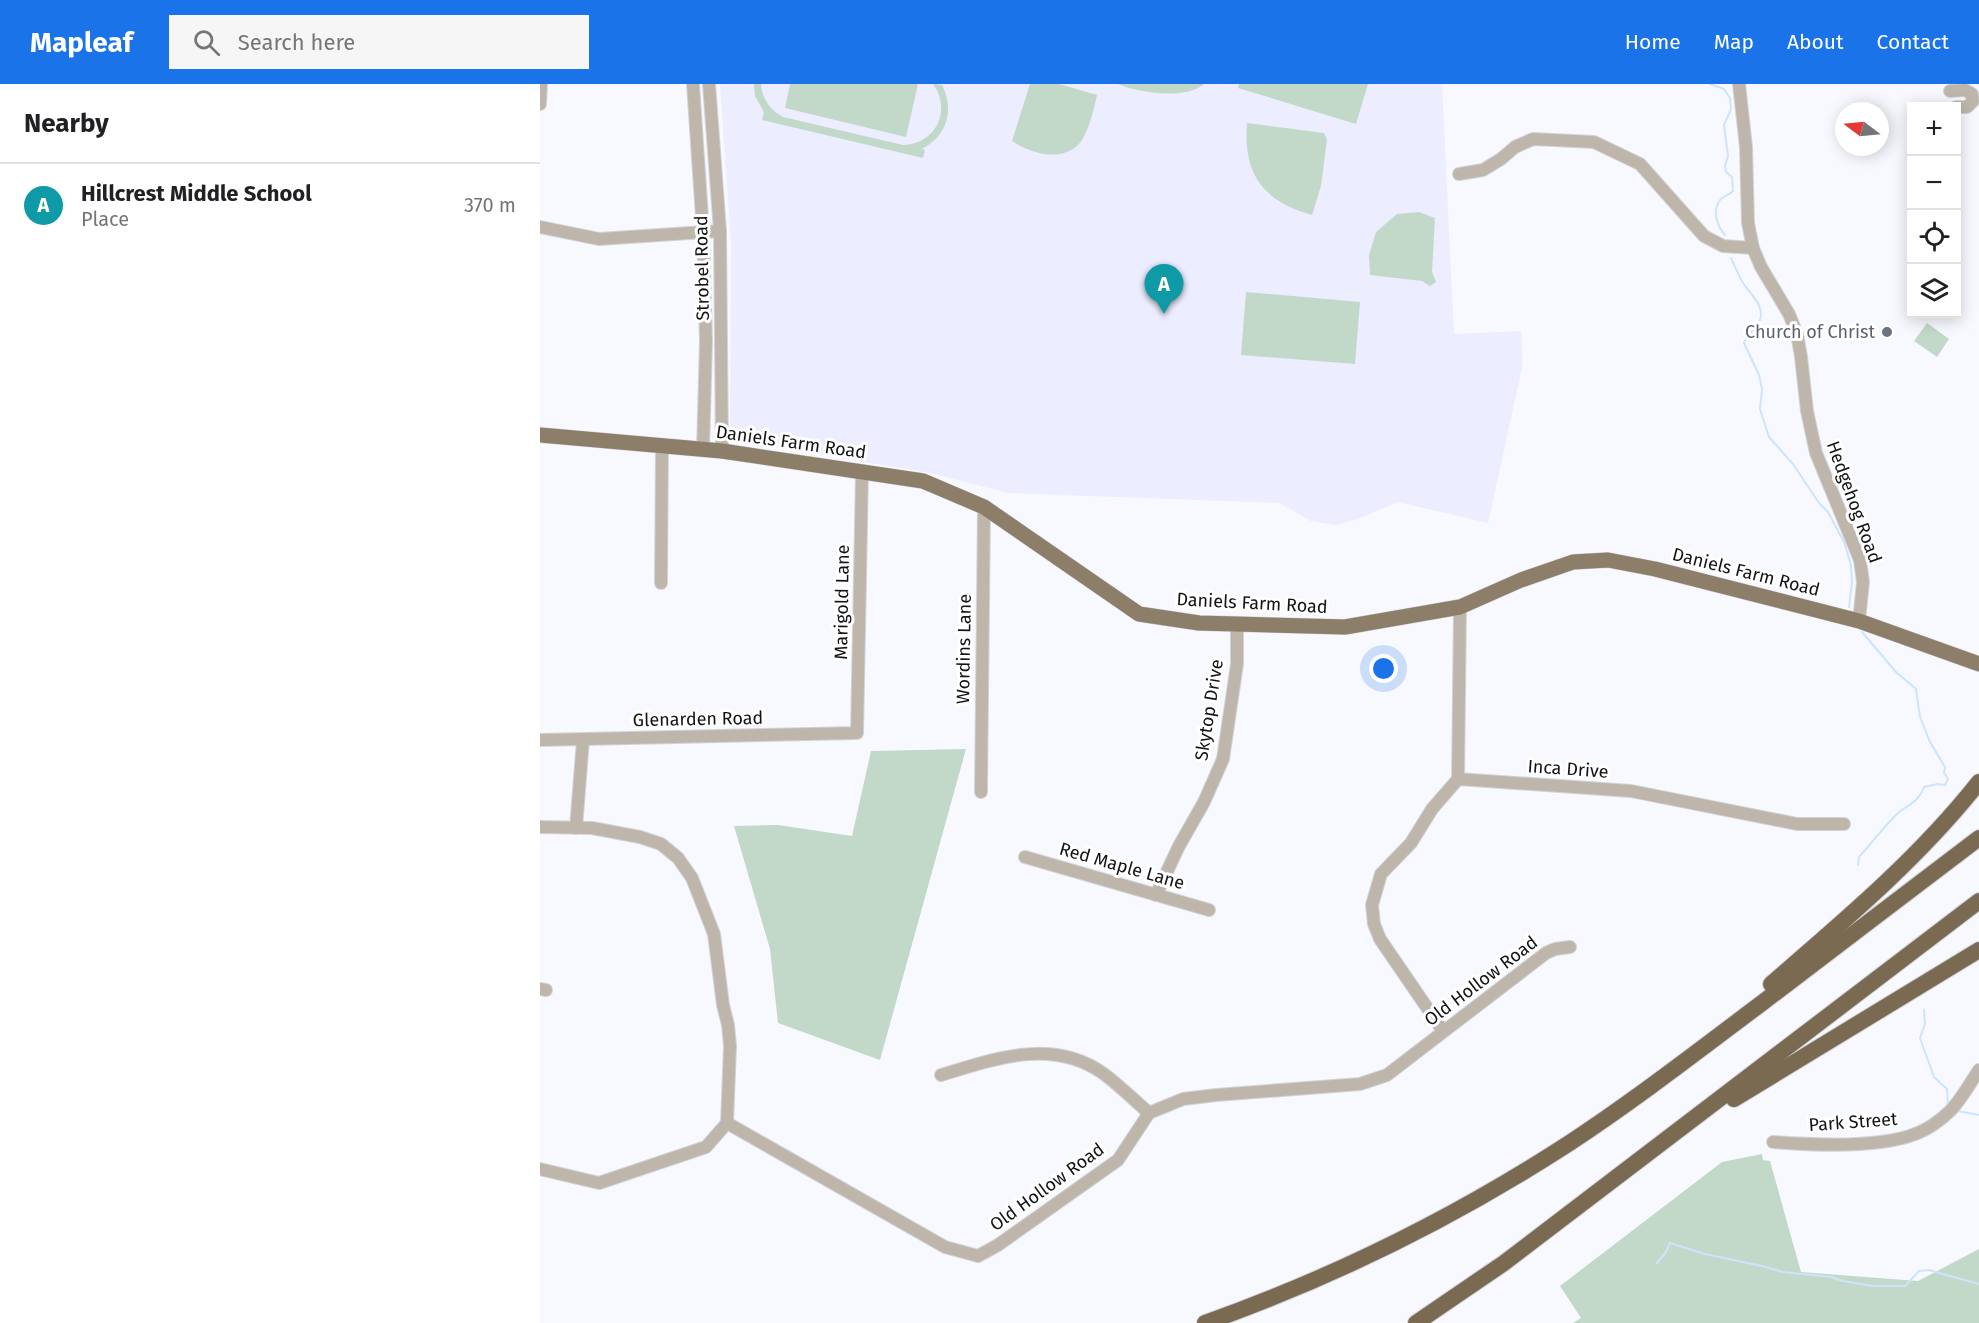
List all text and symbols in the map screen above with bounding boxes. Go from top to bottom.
search box [169,15,589,69]
text: Mapleaf [30,26,133,59]
icon: search [190,26,223,59]
text: Search here [238,29,355,56]
text: Home [1625,29,1681,55]
text: Map [1714,29,1754,55]
text: About [1787,29,1844,55]
text: Contact [1877,29,1949,55]
north arrow [1835,102,1889,156]
map controls [1907,102,1961,318]
button: + [1907,102,1961,156]
text: Nearby [24,108,109,139]
button: − [1907,156,1961,210]
text: Hillcrest Middle School [81,180,312,207]
text: A [38,193,49,217]
text: 370 m [464,193,516,217]
text: Place [81,207,129,231]
button: locate [1907,210,1961,264]
street label: Strobel Road [690,215,714,321]
pin: A [1144,264,1184,314]
button: layers [1907,264,1961,318]
place label: Church of Christ [1745,321,1875,343]
marker: Church of Christ [1880,325,1894,339]
street label: Daniels Farm Road [715,421,867,463]
street label: Hedgehog Road [1822,438,1886,566]
street label: Daniels Farm Road [1670,543,1822,601]
street label: Marigold Lane [830,544,854,660]
street label: Daniels Farm Road [1176,588,1328,618]
street label: Wordins Lane [952,594,976,704]
your location [1369,654,1398,683]
street label: Skytop Drive [1190,658,1228,762]
street label: Glenarden Road [633,707,763,731]
street label: Inca Drive [1527,755,1609,783]
street label: Red Maple Lane [1057,838,1187,894]
street label: Old Hollow Road [1420,931,1542,1031]
street label: Park Street [1808,1108,1899,1136]
street label: Old Hollow Road [985,1138,1109,1236]

